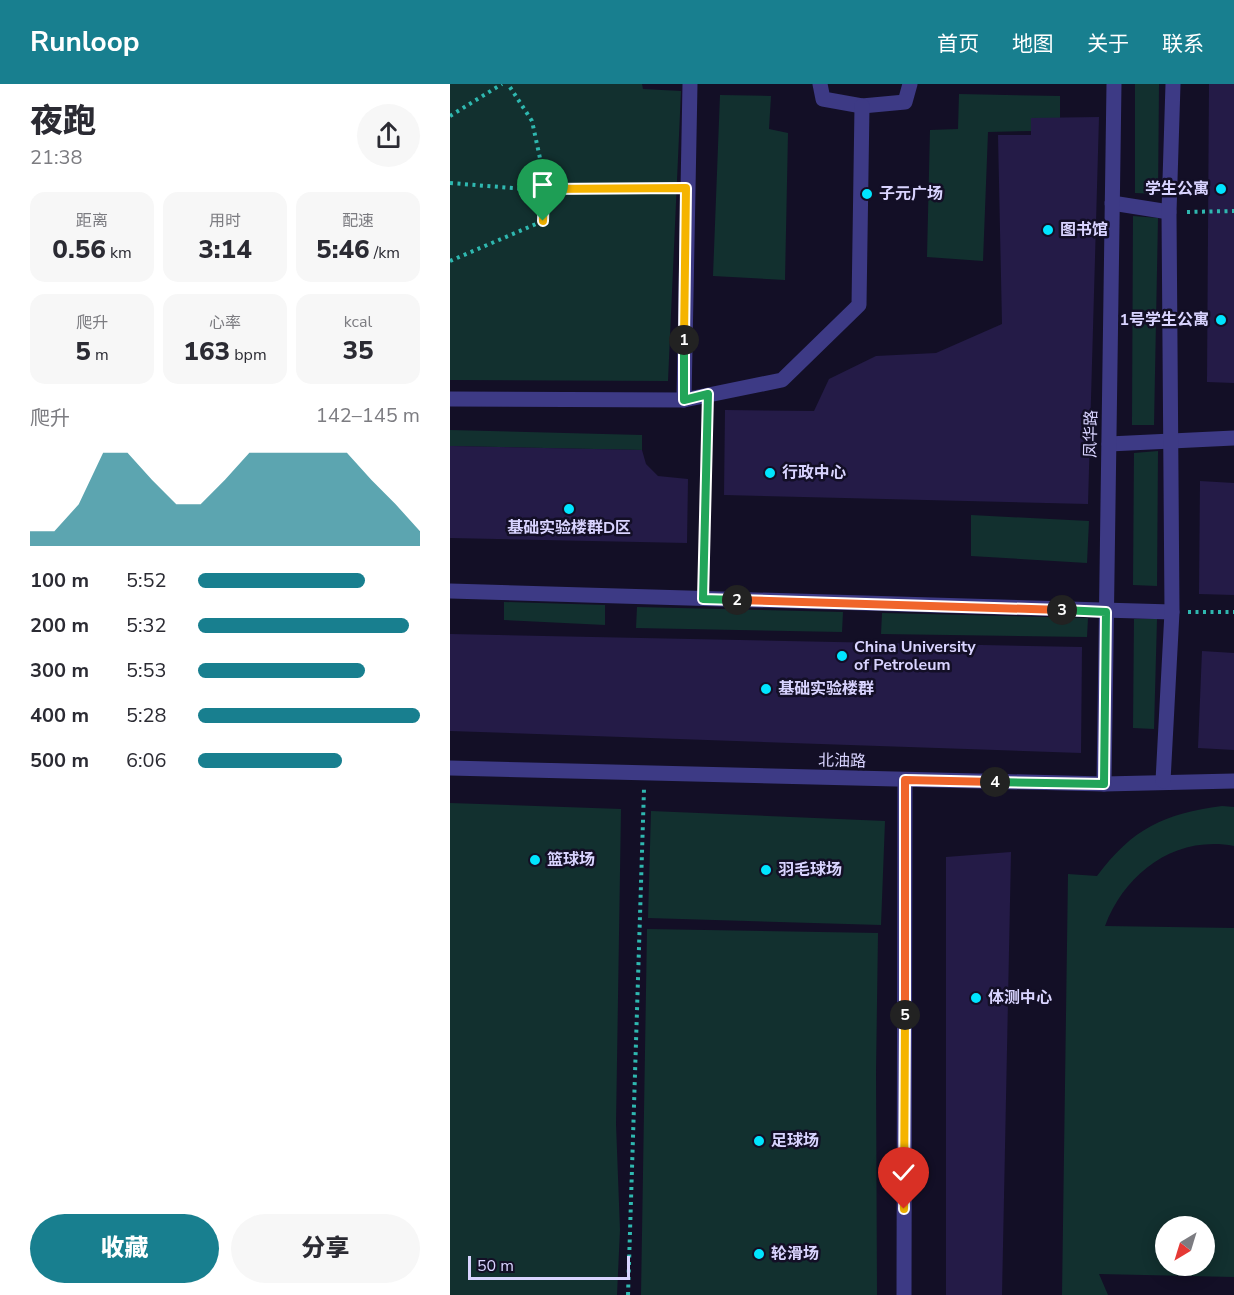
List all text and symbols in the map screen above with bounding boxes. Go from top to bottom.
text: Runloop [30,23,140,61]
text: 首页 [937,30,979,58]
text: 地图 [1012,30,1054,58]
text: 关于 [1087,30,1129,58]
text: 联系 [1162,30,1204,58]
text: 夜跑 [30,99,96,144]
button: share [357,104,420,167]
text: 21:38 [30,144,83,171]
pin [517,159,568,221]
icon: arrive [526,168,559,201]
place label: 学生公寓 [1145,178,1209,200]
marker: 学生公寓 [1214,182,1228,196]
place label: 子元广场 [879,183,943,205]
marker: 子元广场 [860,187,874,201]
text: 距离 [76,210,108,232]
text: 用时 [209,210,241,232]
text: 配速 [342,210,374,232]
place label: 图书馆 [1060,219,1108,241]
marker: 图书馆 [1041,223,1055,237]
text: 0.56 [52,232,106,267]
text: 3:14 [198,232,252,267]
text: 5:46 [316,232,370,267]
text: km [106,242,132,264]
text: /km [370,242,400,264]
place label: 1号学生公寓 [1119,309,1209,331]
text: kcal [344,311,372,333]
text: 爬升 [76,312,108,334]
text: 心率 [209,312,241,334]
marker: 1号学生公寓 [1214,313,1228,327]
pin: 1 [669,325,699,355]
text: 1 [679,329,689,351]
text: 35 [342,333,374,368]
text: 5 [75,334,91,369]
text: 163 [183,334,230,369]
text: m [91,344,109,366]
text: bpm [230,344,267,366]
text: 142–145 m [316,402,420,429]
text: 爬升 [30,405,70,432]
street label: 凤华路 [1080,410,1102,458]
place label: 行政中心 [782,462,846,484]
marker: 行政中心 [763,466,777,480]
marker: 基础实验楼群D区 [562,502,576,516]
place label: 基础实验楼群D区 [507,517,631,539]
text: 100 m [30,567,89,594]
text: 5:52 [126,567,167,594]
pin: 2 [722,585,752,615]
text: 2 [732,589,742,611]
pin: 3 [1047,595,1077,625]
text: 3 [1057,599,1067,621]
text: 200 m [30,612,89,639]
text: 5:32 [126,612,167,639]
place label: China University of Petroleum [854,636,976,676]
marker: China University of Petroleum [835,649,849,663]
text: 300 m [30,657,89,684]
text: 5:53 [126,657,167,684]
place label: 基础实验楼群 [778,678,874,700]
marker: 基础实验楼群 [759,682,773,696]
text: 400 m [30,702,89,729]
text: 5:28 [126,702,167,729]
text: 500 m [30,747,89,774]
text: 6:06 [126,747,167,774]
street label: 北油路 [818,750,866,772]
pin: 4 [980,767,1010,797]
text: 4 [990,771,1000,793]
place label: 篮球场 [547,849,595,871]
marker: 篮球场 [528,853,542,867]
place label: 羽毛球场 [778,859,842,881]
marker: 羽毛球场 [759,863,773,877]
place label: 体测中心 [988,987,1052,1009]
marker: 体测中心 [969,991,983,1005]
pin: 5 [890,1000,920,1030]
text: 5 [900,1004,910,1026]
place label: 足球场 [771,1130,819,1152]
marker: 足球场 [752,1134,766,1148]
pin [878,1147,929,1209]
icon: check [887,1156,920,1189]
button: 收藏 [30,1214,219,1283]
button: 分享 [231,1214,420,1283]
north arrow [1155,1216,1215,1276]
map controls [1155,1216,1215,1276]
place label: 轮滑场 [771,1243,819,1265]
marker: 轮滑场 [752,1247,766,1261]
scale bar [468,1253,630,1280]
text: 50 m [477,1255,514,1277]

